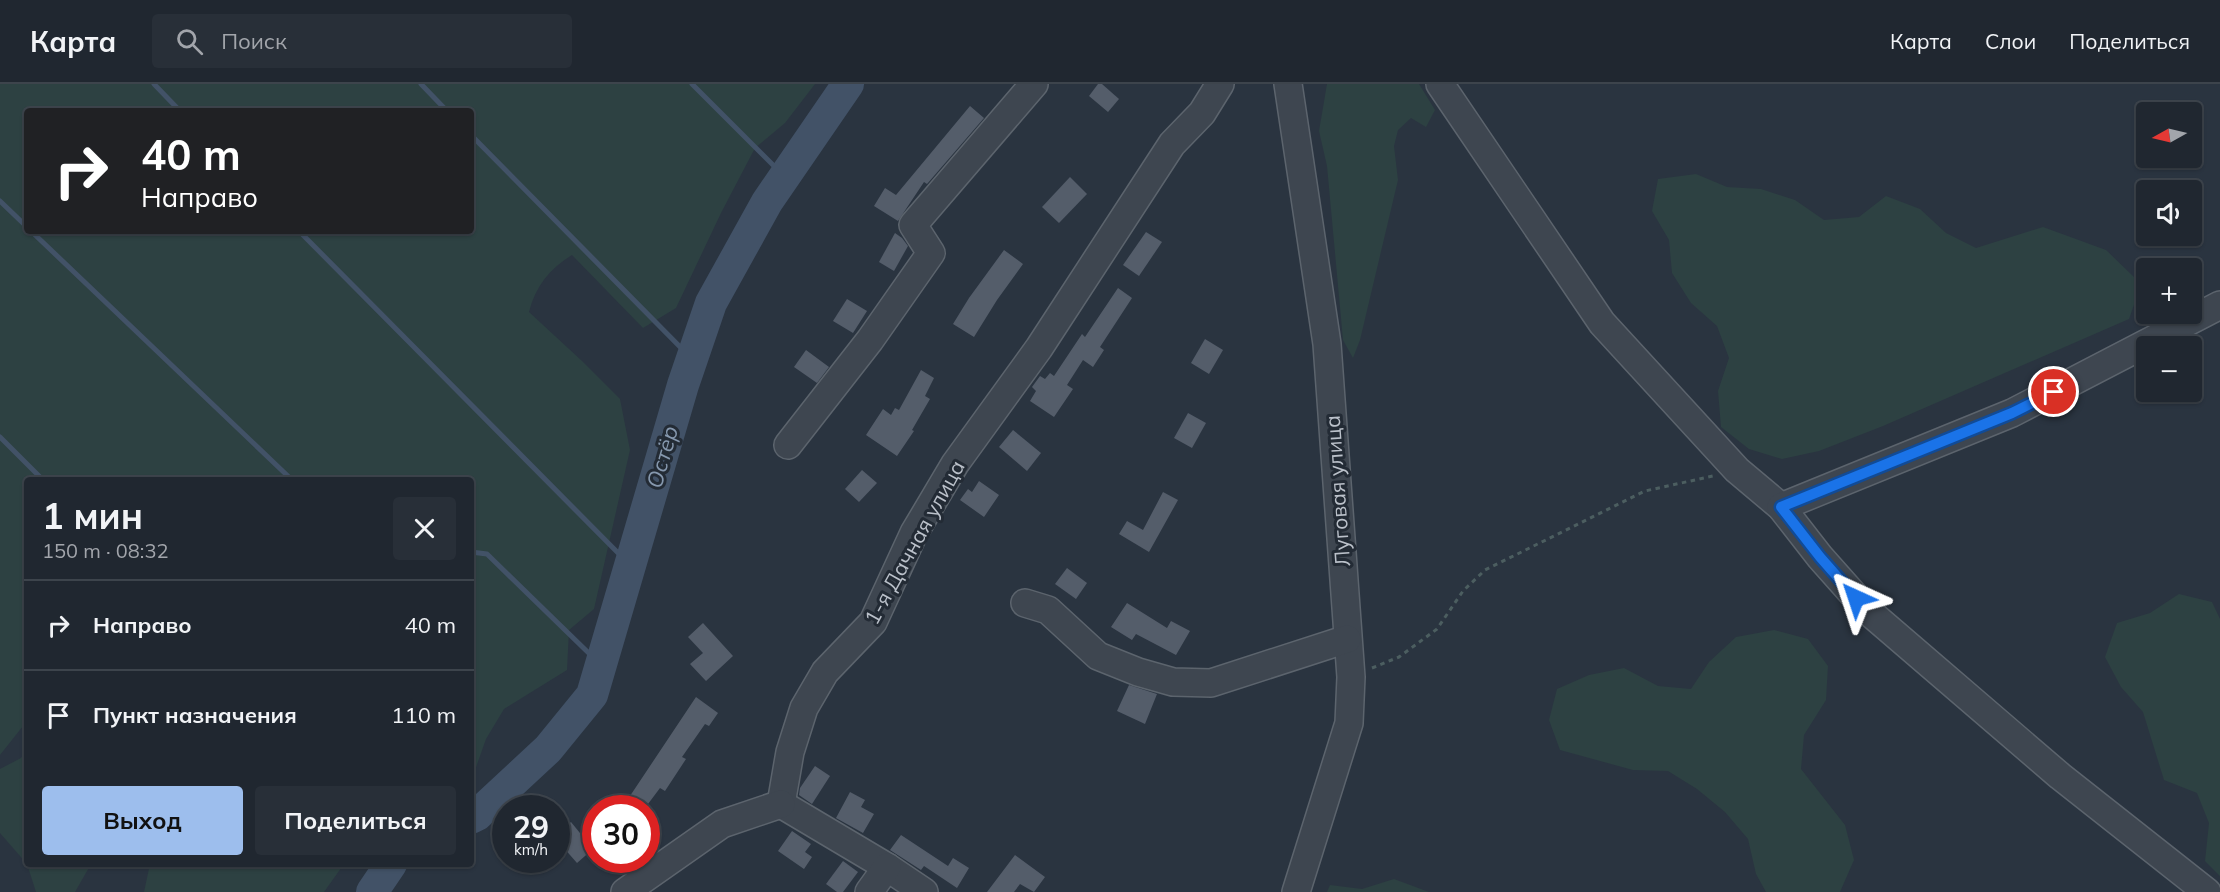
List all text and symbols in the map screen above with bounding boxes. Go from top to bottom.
search box [152,14,572,68]
text: Карта [30,24,116,59]
icon: search [173,25,206,58]
text: Поиск [221,27,287,55]
text: Карта [1890,28,1952,54]
text: Слои [1985,28,2036,54]
text: Поделиться [2069,28,2190,54]
north arrow [2136,102,2202,168]
map controls [2136,102,2202,402]
text: 40 m [141,128,241,181]
icon: right [42,132,120,210]
text: Направо [141,180,258,214]
button: sound [2136,180,2202,246]
button: + [2136,258,2202,324]
button: − [2136,336,2202,402]
pin [2028,366,2079,417]
icon: arrive [2037,375,2070,408]
street label: Луговая улица [1319,414,1355,568]
water label: Остёр [640,423,684,491]
street label: 1-я Дачная улица [858,455,970,629]
text: 1 мин [42,493,143,538]
button: close [393,497,456,560]
text: 150 m · 08:32 [42,538,168,563]
position arrow [1824,566,1888,630]
icon: right [42,609,75,642]
text: Направо [93,611,191,639]
text: 40 m [405,611,456,639]
icon: arrive [42,699,75,732]
text: Пункт назначения [93,701,297,729]
text: 110 m [391,701,456,729]
button: Выход [42,786,243,855]
button: Поделиться [255,786,456,855]
speed limit sign: 30 [582,795,660,873]
text: 29 [513,808,549,846]
text: km/h [514,840,548,859]

